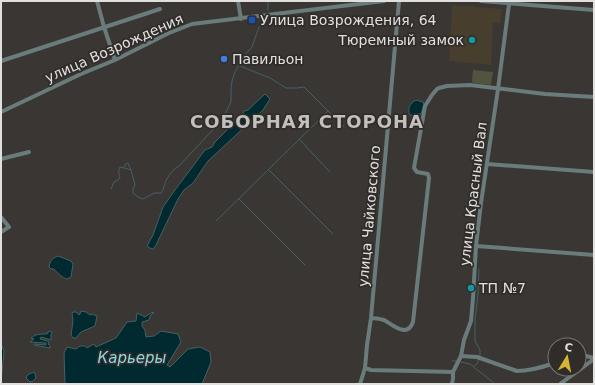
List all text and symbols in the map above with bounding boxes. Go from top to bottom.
street label: улица Возрождения [42,10,186,86]
place label: Улица Возрождения, 64 [260,12,437,28]
marker: Улица Возрождения, 64 [247,15,257,25]
place label: Тюремный замок [337,32,464,48]
marker: Тюремный замок [467,35,477,45]
place label: Павильон [232,51,303,67]
marker: Павильон [219,54,229,64]
district label: СОБОРНАЯ СТОРОНА [190,111,424,132]
street label: улица Красный Вал [456,121,490,267]
street label: улица Чайковского [355,145,383,287]
place label: ТП №7 [478,280,526,296]
marker: ТП №7 [466,283,476,293]
north arrow [547,337,587,377]
text: С [564,341,574,355]
water label: Карьеры [98,349,167,367]

